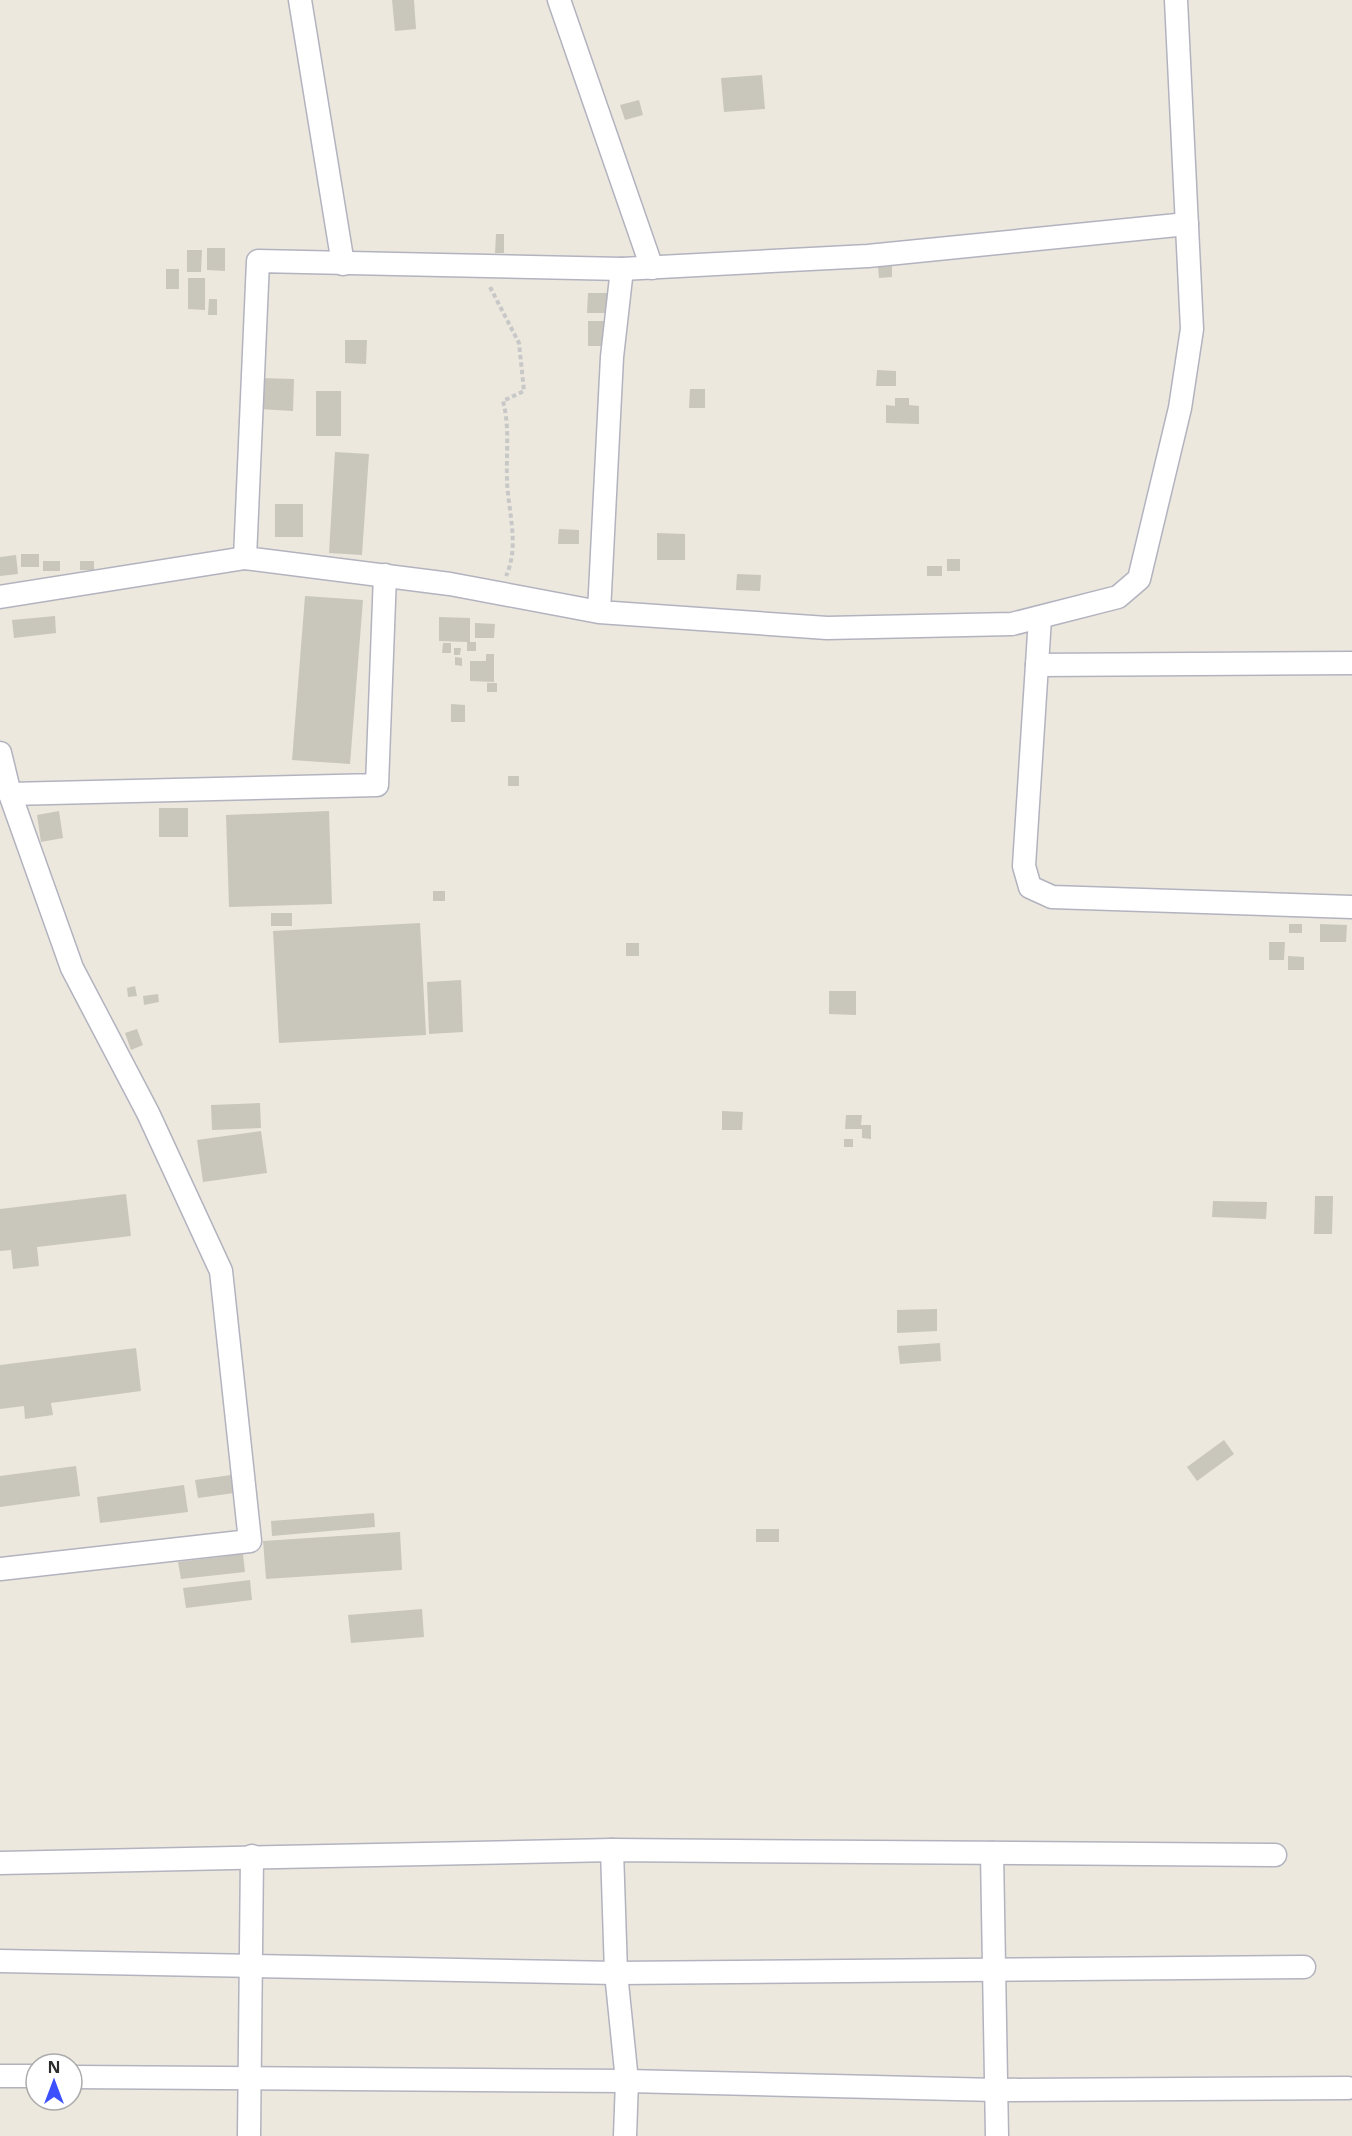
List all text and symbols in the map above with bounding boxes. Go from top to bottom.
north arrow [24,2052,84,2112]
text: N [47,2056,61,2078]

